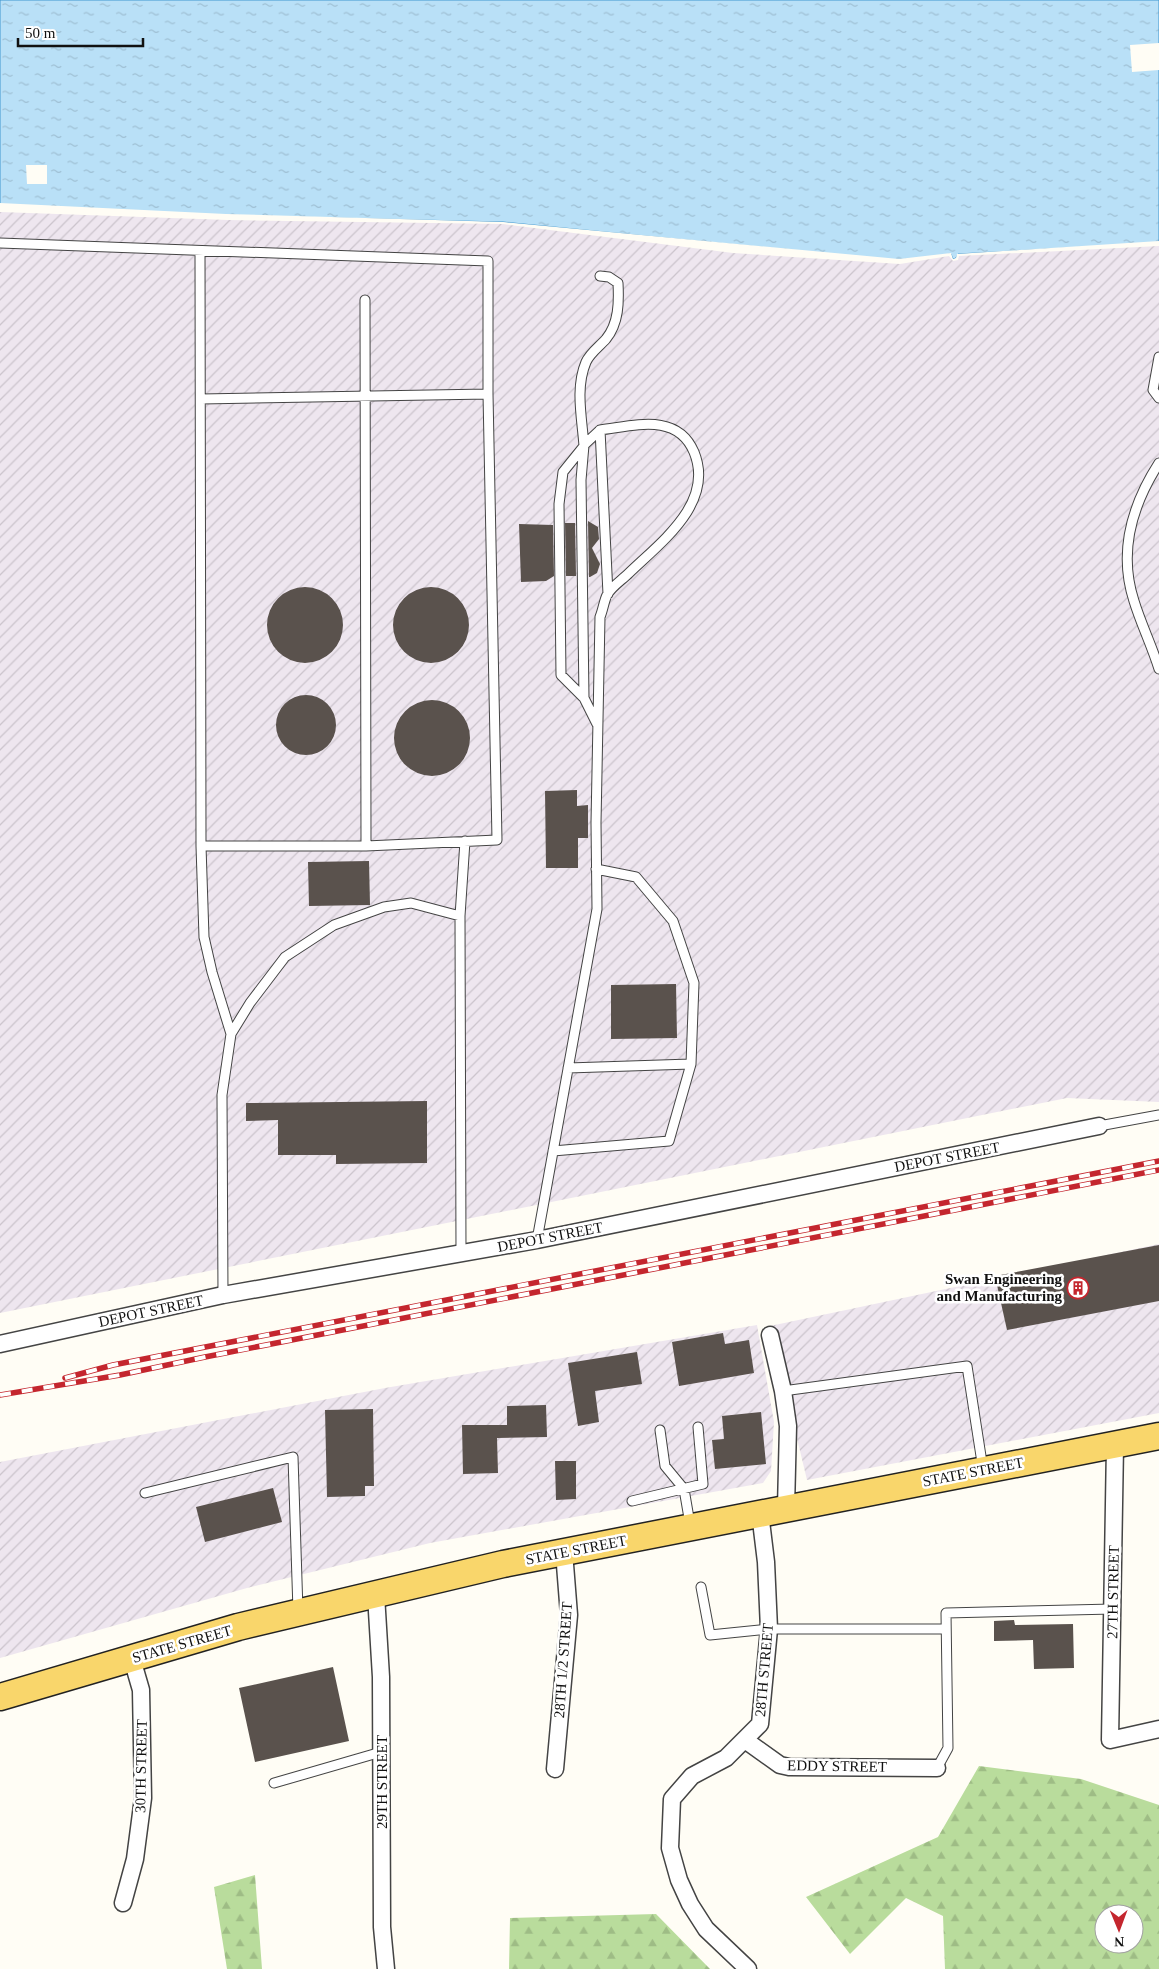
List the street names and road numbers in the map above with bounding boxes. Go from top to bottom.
street label: DEPOT STREET [893,1139,1001,1175]
street label: DEPOT STREET [496,1219,604,1255]
street label: DEPOT STREET [97,1292,205,1330]
street label: STATE STREET [921,1454,1025,1490]
street label: STATE STREET [524,1532,628,1568]
street label: 27TH STREET [1104,1545,1122,1639]
street label: 28TH 1/2 STREET [551,1601,575,1719]
street label: STATE STREET [131,1622,233,1666]
street label: 28TH STREET [752,1623,776,1717]
street label: 30TH STREET [132,1719,150,1813]
street label: 29TH STREET [374,1735,390,1829]
street label: EDDY STREET [787,1757,887,1775]

